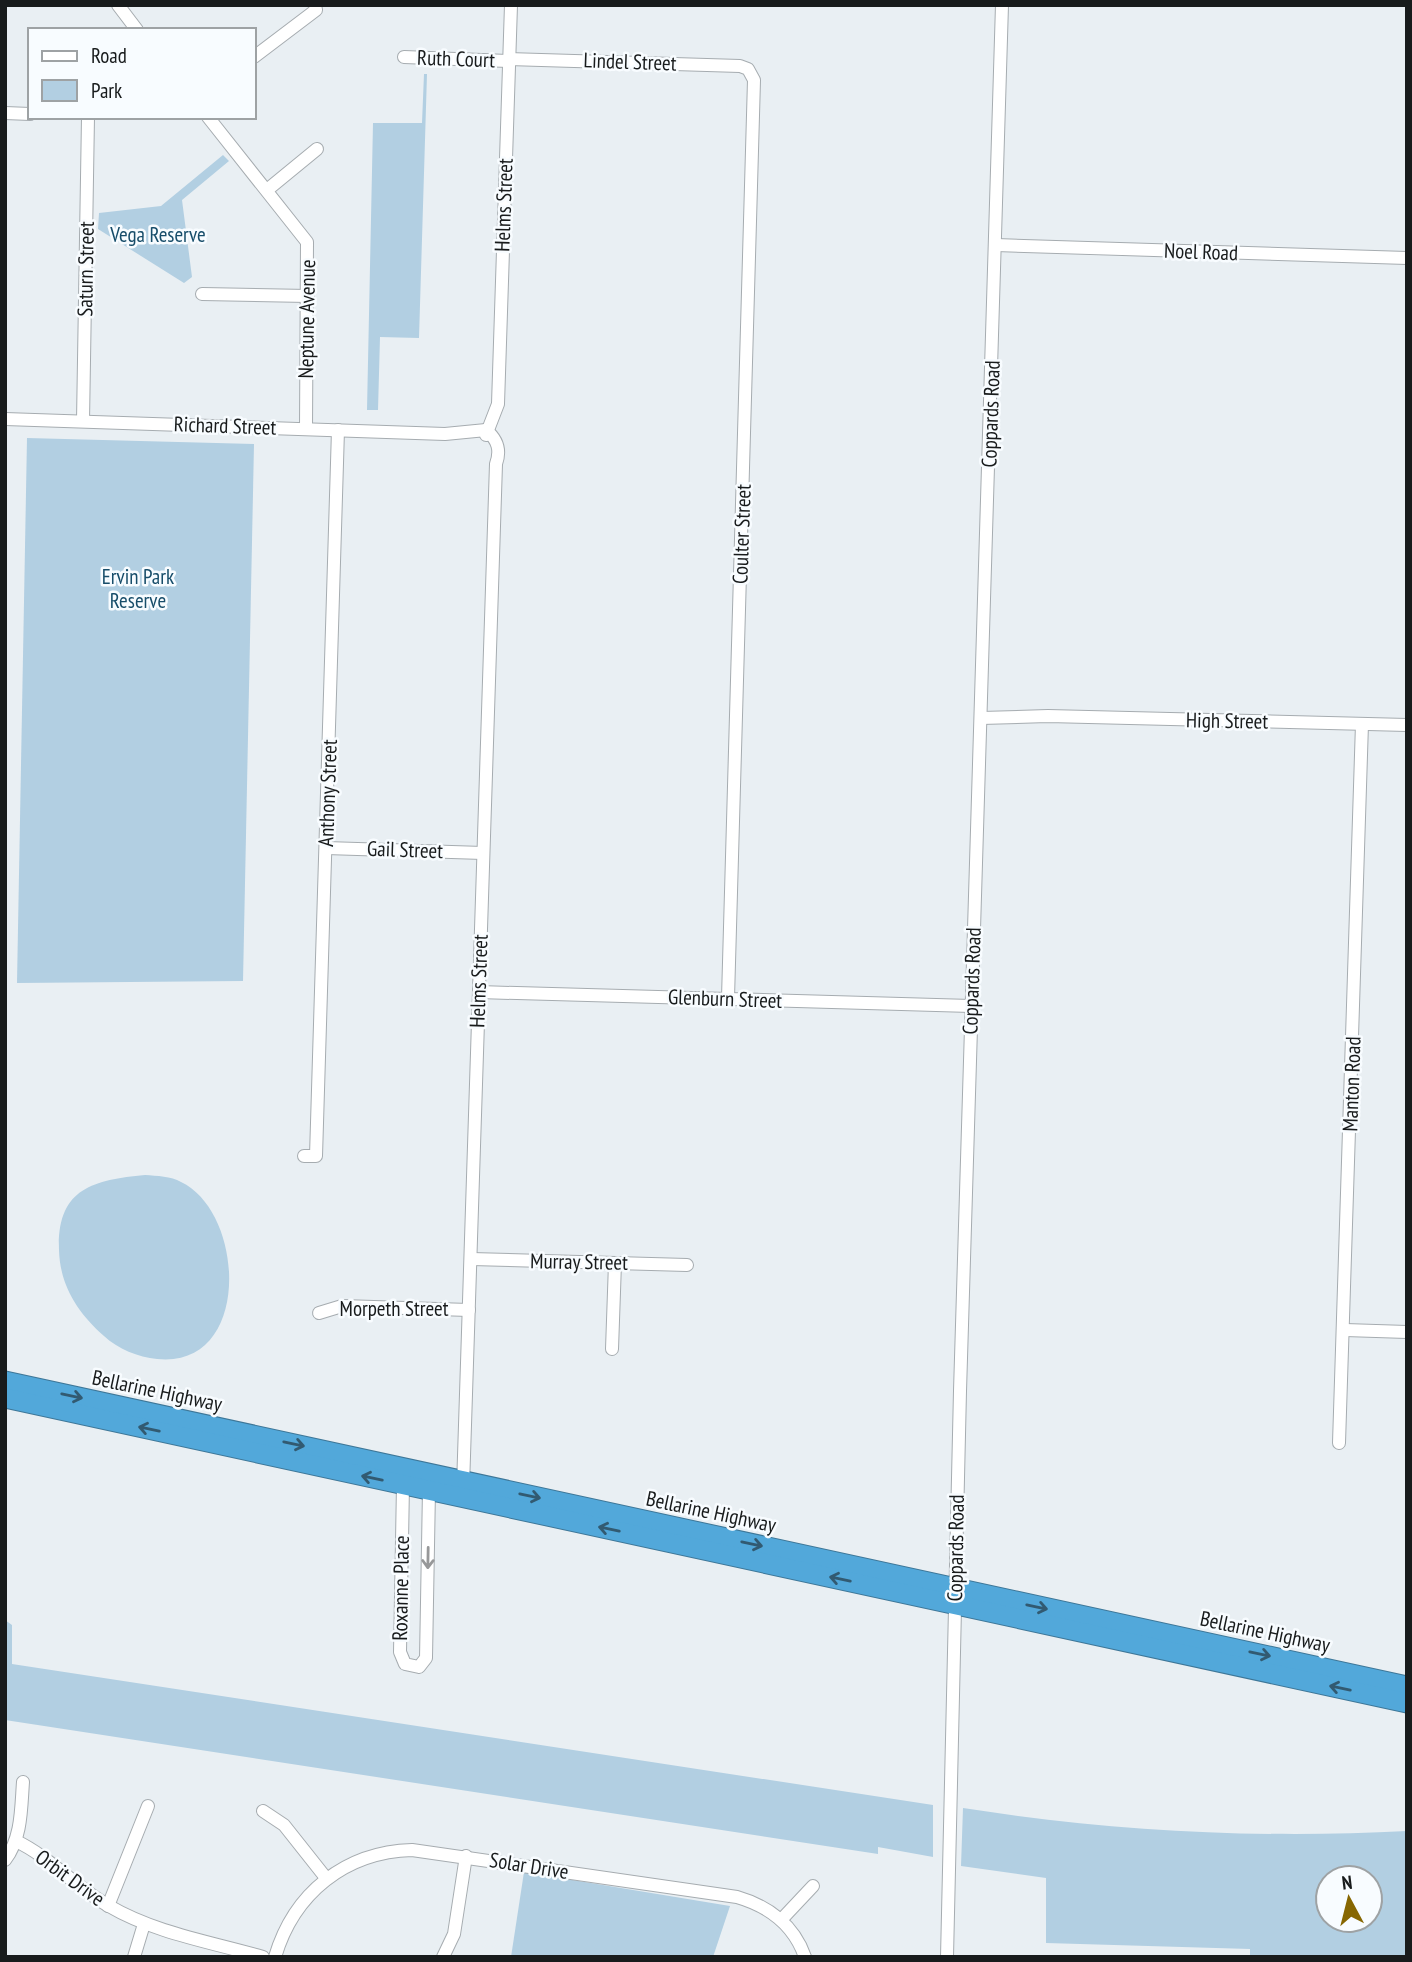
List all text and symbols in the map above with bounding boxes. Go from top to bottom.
legend [28,28,256,119]
text: Road [91,42,127,69]
street label: Ruth Court [417,44,496,73]
street label: Lindel Street [583,46,677,77]
text: Park [91,77,122,104]
street label: Helms Street [488,158,519,252]
street label: Saturn Street [71,221,100,317]
park label: Vega Reserve [109,221,206,248]
street label: Noel Road [1163,237,1239,266]
street label: Neptune Avenue [292,259,321,379]
street label: Coppards Road [975,360,1006,468]
street label: Richard Street [173,410,277,441]
street label: Coulter Street [726,483,757,584]
park label: Ervin Park Reserve [102,563,174,614]
street label: High Street [1186,706,1268,735]
street label: Anthony Street [312,738,343,847]
street label: Gail Street [367,835,444,864]
street label: Coppards Road [956,927,987,1035]
street label: Helms Street [463,934,494,1028]
street label: Glenburn Street [667,983,783,1014]
street label: Manton Road [1336,1036,1367,1132]
street label: Murray Street [530,1247,628,1276]
street label: Morpeth Street [340,1295,449,1322]
street label: Bellarine Highway [90,1364,225,1417]
one-way arrow [60,1390,83,1403]
one-way arrow [138,1422,161,1436]
one-way arrow [282,1438,305,1452]
one-way arrow [361,1470,384,1484]
street label: Bellarine Highway [644,1485,779,1538]
one-way arrow [518,1489,541,1503]
street label: Coppards Road [941,1494,970,1602]
one-way arrow [598,1522,621,1536]
street label: Roxanne Place [386,1535,415,1641]
one-way arrow [740,1538,763,1552]
one-way arrow [421,1547,434,1570]
one-way arrow [829,1572,852,1586]
one-way arrow [1025,1600,1048,1614]
street label: Bellarine Highway [1198,1605,1333,1658]
one-way arrow [1248,1648,1271,1662]
one-way arrow [1329,1681,1352,1695]
street label: Orbit Drive [30,1843,110,1912]
street label: Solar Drive [488,1846,571,1885]
north arrow [1314,1864,1384,1934]
text: N [1340,1870,1353,1895]

